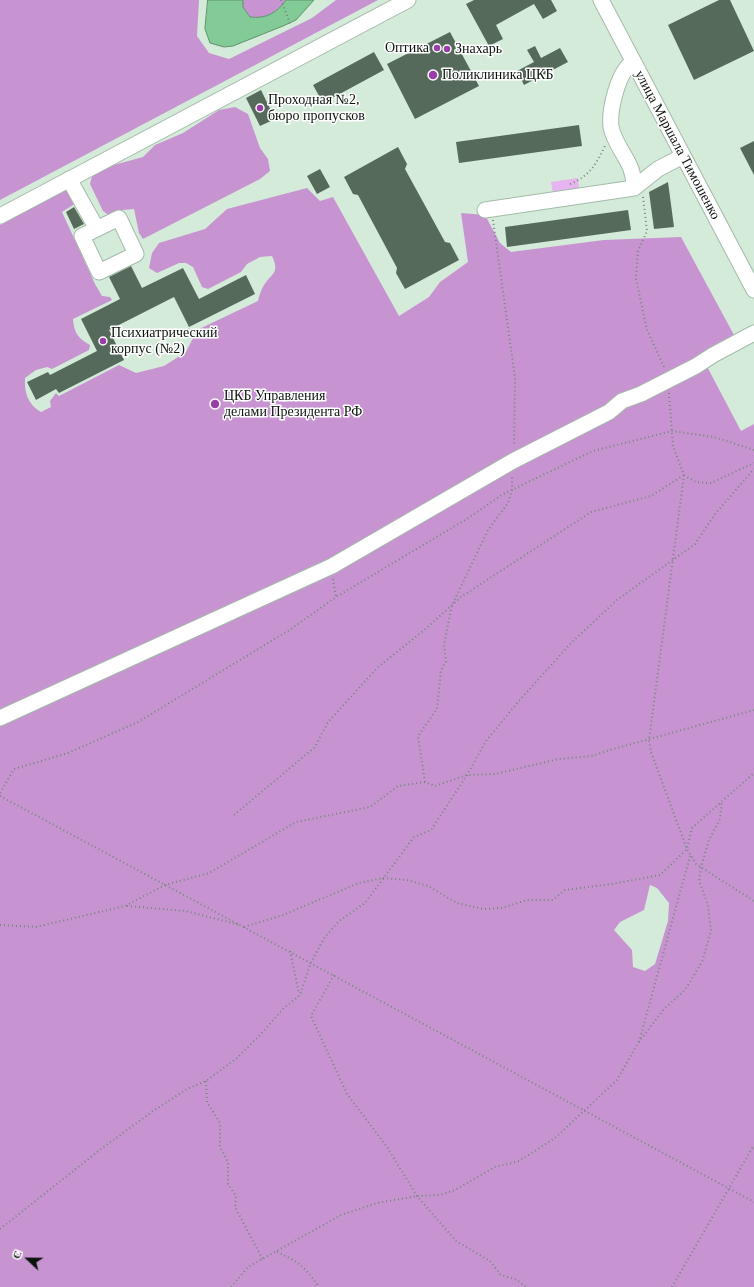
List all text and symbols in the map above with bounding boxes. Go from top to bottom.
place label: Оптика [385,40,429,56]
place label: Знахарь [455,41,502,57]
marker: Оптика [432,43,442,53]
marker: Знахарь [442,44,452,54]
place label: Поликлиника ЦКБ [442,67,553,83]
street label: улица Маршала Тимошенко [630,67,724,223]
marker: Поликлиника ЦКБ [427,69,439,81]
place label: Проходная №2, бюро пропусков [268,92,365,124]
marker: Проходная №2, бюро пропусков [255,103,265,113]
place label: Психиатрический корпус (№2) [111,325,218,358]
marker: Психиатрический корпус (№2) [98,336,108,346]
place label: ЦКБ Управления делами Президента РФ [224,388,362,420]
marker: ЦКБ Управления делами Президента РФ [209,398,221,410]
north arrow [8,1239,48,1279]
text: С [10,1249,24,1260]

